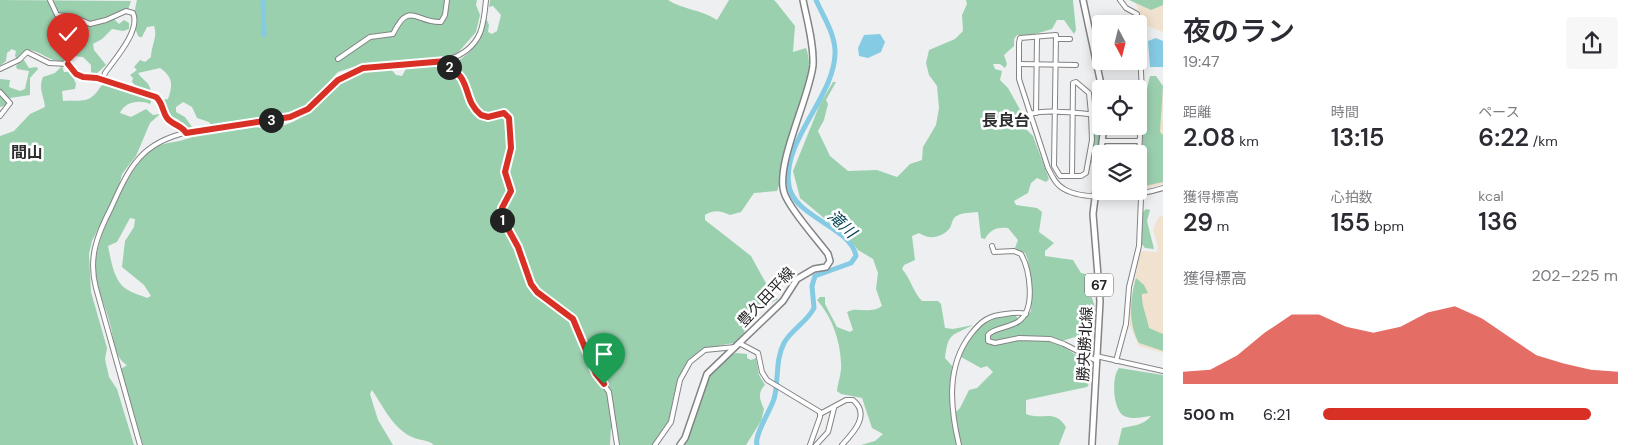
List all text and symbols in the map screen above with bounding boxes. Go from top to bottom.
pin [47,13,89,64]
text: 夜のラン [1183,13,1295,50]
north arrow [1092,15,1148,70]
map controls [1092,15,1147,200]
button: share [1566,17,1618,69]
icon: check [54,20,82,48]
text: 19:47 [1183,51,1220,72]
pin: 2 [436,54,462,80]
text: 2 [445,58,454,76]
button: locate [1092,80,1147,135]
text: 距離 [1183,103,1211,121]
text: 時間 [1331,103,1359,121]
text: ペース [1478,103,1520,121]
pin: 3 [258,108,284,132]
district label: 長良台 [982,110,1030,131]
text: 3 [267,111,276,129]
text: 2.08 [1183,121,1235,154]
text: 13:15 [1331,121,1384,154]
text: 6:22 [1478,121,1529,154]
text: km [1235,132,1259,150]
text: /km [1529,132,1558,150]
district label: 間山 [11,142,43,163]
button: layers [1092,145,1147,200]
text: kcal [1478,187,1504,205]
text: 獲得標高 [1183,188,1239,206]
text: 心拍数 [1331,188,1373,206]
water label: 滝川 [823,205,862,244]
text: 136 [1478,205,1518,238]
text: 29 [1183,206,1213,239]
text: 155 [1331,206,1370,239]
pin: 1 [490,208,514,232]
text: 1 [500,211,505,229]
text: m [1213,217,1229,235]
text: bpm [1370,217,1404,235]
street label: 豊久田平線 [733,263,799,331]
text: 202–225 m [1532,265,1618,286]
text: 獲得標高 [1183,268,1247,289]
road number: 67 [1085,274,1113,296]
street label: 勝央勝北線 [1073,306,1097,382]
pin [583,333,625,384]
icon: arrive [590,340,618,368]
text: 500 m [1183,404,1234,425]
text: 6:21 [1263,404,1291,425]

